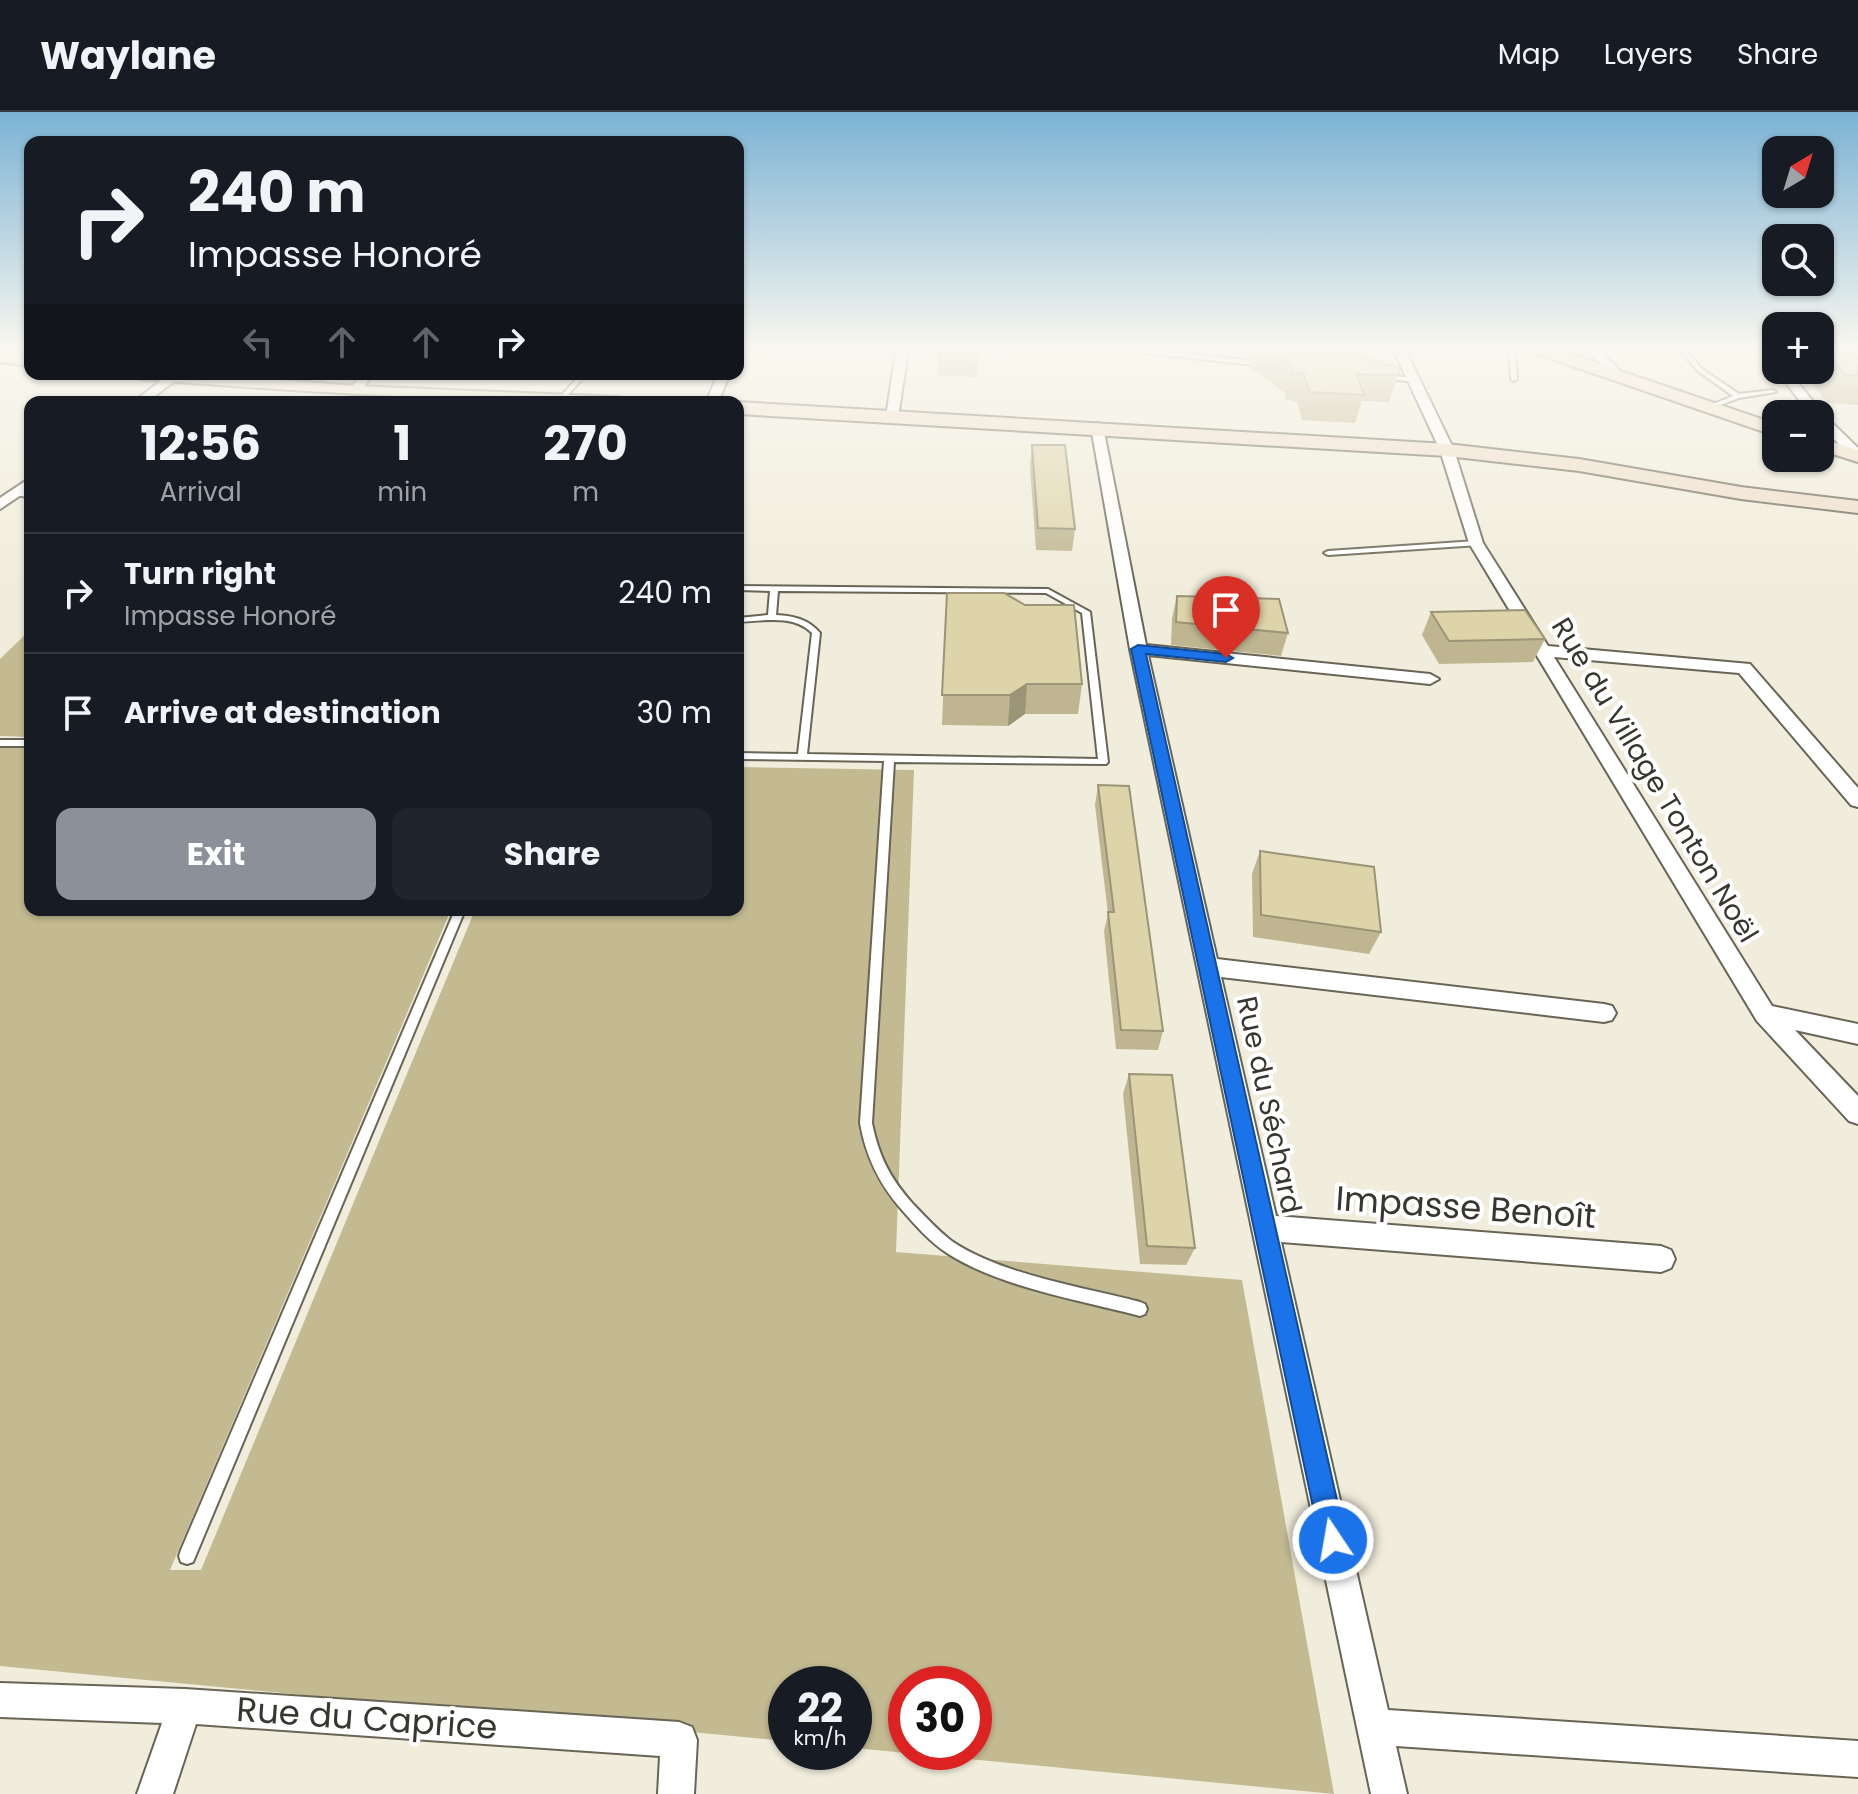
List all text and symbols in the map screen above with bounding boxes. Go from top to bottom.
text: Waylane [40,29,216,82]
text: Map [1498,35,1560,74]
text: Layers [1604,35,1693,74]
text: Share [1737,35,1818,74]
north arrow [1762,136,1834,208]
map controls [1762,136,1834,472]
text: 240 m [188,153,366,232]
icon: right [56,168,160,272]
button: search [1762,224,1834,296]
text: Impasse Honoré [188,229,482,280]
button: + [1762,312,1834,384]
icon: left [236,320,280,364]
icon: ahead [320,320,364,364]
icon: ahead [404,320,448,364]
icon: right [488,320,532,364]
button: − [1762,400,1834,472]
text: 12:56 [140,410,261,477]
text: 1 [393,410,411,477]
text: 270 [543,410,628,477]
text: Arrival [160,474,242,510]
text: min [377,474,427,510]
text: m [572,474,599,510]
text: Turn right [124,552,276,595]
icon: right [56,571,100,615]
text: 240 m [618,571,712,614]
pin [1192,576,1260,658]
icon: arrive [1204,588,1248,632]
text: Impasse Honoré [124,598,336,634]
street label: Rue du Village Tonton Noël [1542,610,1768,950]
icon: arrive [56,691,100,735]
text: Arrive at destination [124,691,441,734]
text: 30 m [637,691,712,734]
button: Exit [56,808,376,900]
button: Share [392,808,712,900]
street label: Rue du Séchard [1227,993,1311,1217]
street label: Impasse Benoît [1334,1174,1598,1240]
position arrow [1291,1498,1375,1582]
speed limit sign: 30 [888,1666,992,1770]
text: 22 [797,1680,843,1736]
street label: Rue du Caprice [235,1685,499,1751]
text: km/h [793,1724,847,1752]

